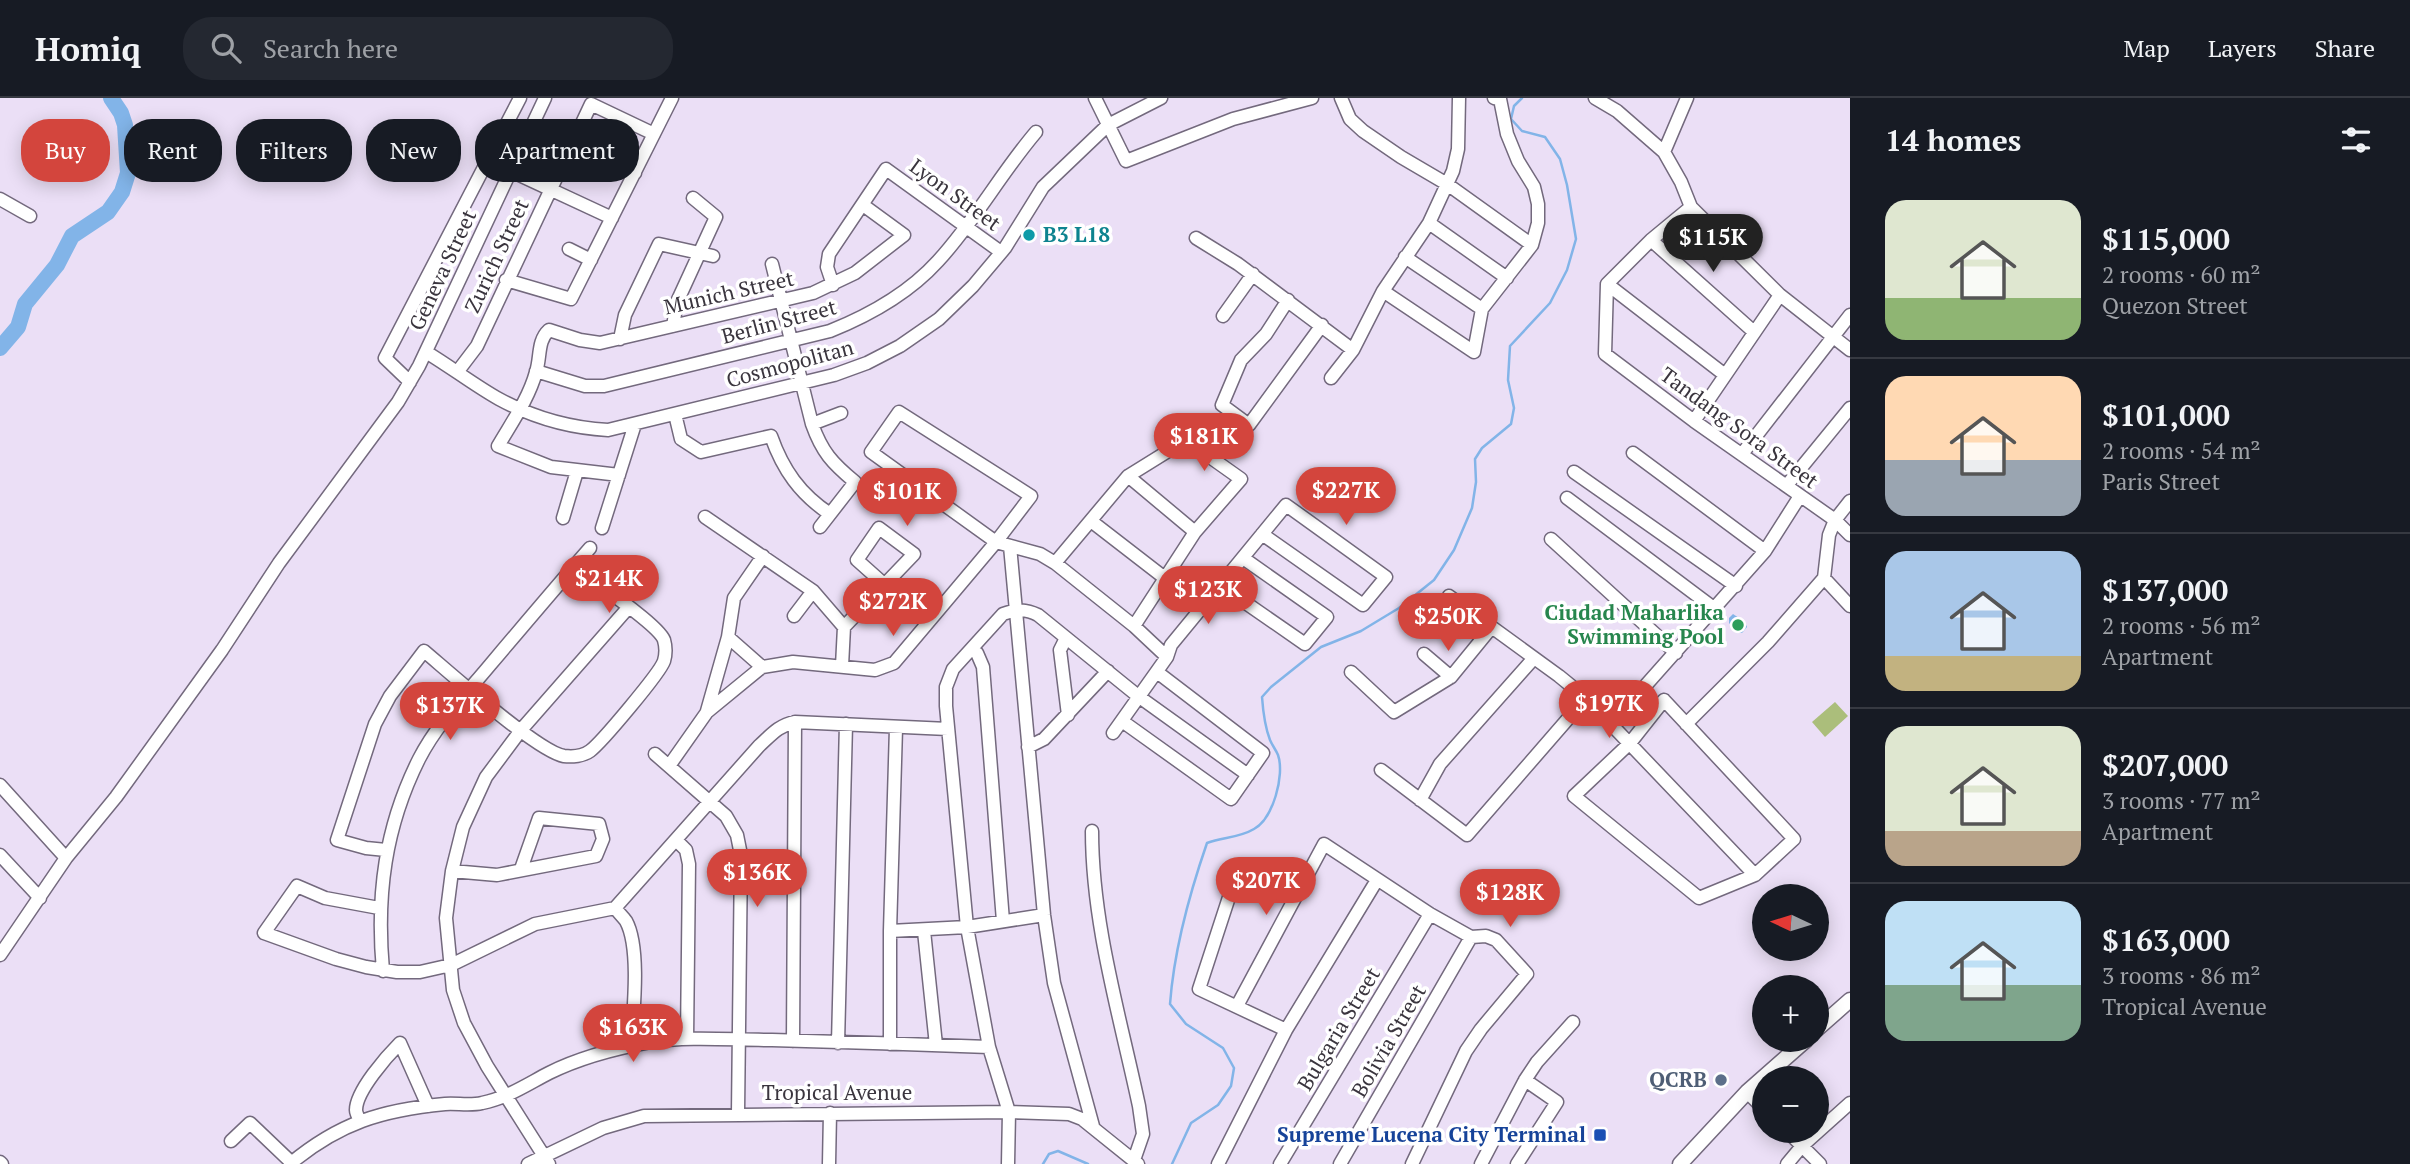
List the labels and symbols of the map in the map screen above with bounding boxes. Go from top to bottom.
street label: Lyon Street [904,152,1007,237]
street label: Zurich Street [458,194,535,317]
street label: Geneva Street [402,205,482,334]
pin: $115K [1664,214,1762,274]
place label: B3 L18 [1043,220,1110,248]
marker: B3 L18 [1021,227,1037,243]
street label: Munich Street [661,263,797,321]
street label: Berlin Street [718,292,839,350]
street label: Cosmopolitan [723,332,857,393]
street label: Tandang Sora Street [1655,360,1824,494]
pin: $181K [1155,414,1253,473]
pin: $101K [858,468,956,528]
pin: $227K [1297,468,1395,527]
pin: $214K [560,556,658,615]
pin: $123K [1159,566,1257,626]
pin: $272K [844,578,942,638]
pin: $250K [1399,594,1497,653]
place label: Ciudad Maharlika Swimming Pool [1544,598,1724,650]
marker: Ciudad Maharlika Swimming Pool [1730,617,1746,633]
pin: $197K [1560,680,1658,740]
pin: $137K [401,682,499,742]
pin: $136K [708,850,806,909]
pin: $207K [1217,858,1315,917]
pin: $128K [1461,870,1559,929]
north arrow [1752,884,1829,961]
street label: Bulgaria Street [1290,961,1386,1095]
street label: Bolivia Street [1345,979,1432,1102]
pin: $163K [584,1004,682,1064]
place label: QCRB [1649,1065,1707,1093]
marker: QCRB [1713,1072,1729,1088]
street label: Tropical Avenue [762,1078,912,1106]
place label: Supreme Lucena City Terminal [1277,1120,1586,1148]
marker: Supreme Lucena City Terminal [1592,1127,1608,1143]

